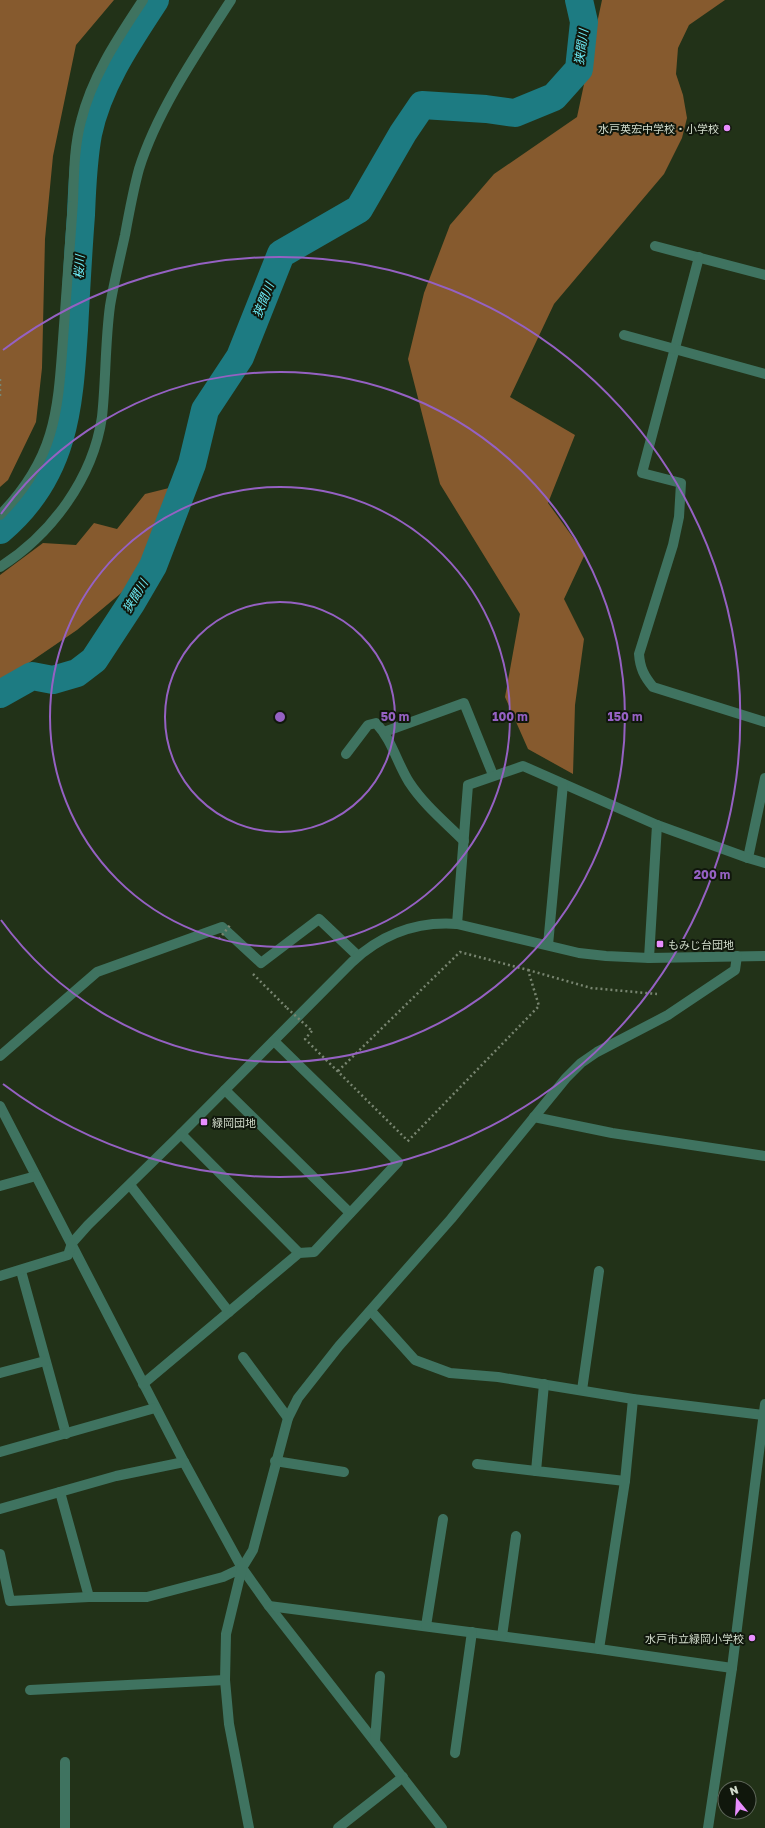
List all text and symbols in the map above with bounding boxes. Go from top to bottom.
water label: 狭間川 [571,26,591,66]
place label: 水戸英宏中学校・小学校 [598,122,719,135]
marker: 水戸英宏中学校・小学校 [722,123,732,133]
water label: 桜川 [71,253,87,280]
water label: 狭間川 [249,279,277,320]
water label: 狭間川 [119,575,152,615]
text: 50 m [381,709,409,724]
text: 100 m [492,709,528,724]
text: 150 m [608,709,642,724]
centre of rings [273,710,287,724]
text: 200 m [694,867,730,882]
place label: もみじ台団地 [668,938,734,951]
marker: もみじ台団地 [655,939,665,949]
place label: 緑岡団地 [212,1116,256,1129]
marker: 緑岡団地 [199,1117,209,1127]
place label: 水戸市立緑岡小学校 [645,1632,744,1645]
marker: 水戸市立緑岡小学校 [747,1633,757,1643]
north arrow [717,1780,757,1820]
text: N [728,1783,740,1797]

